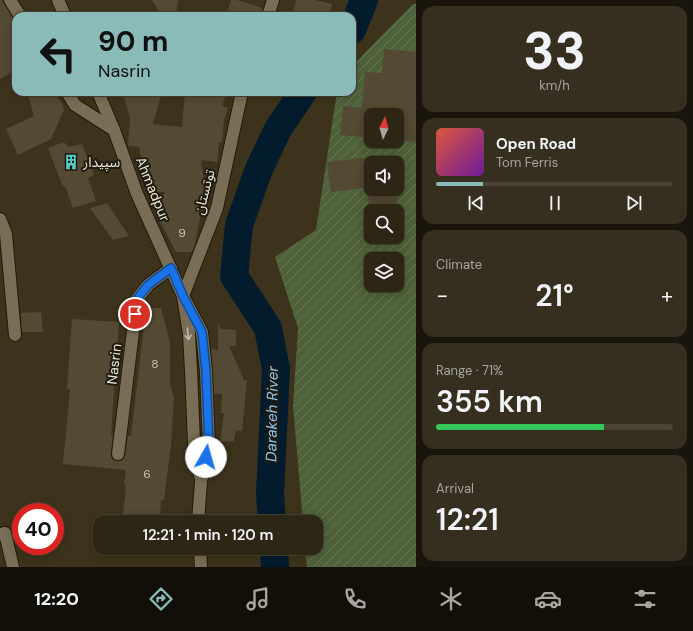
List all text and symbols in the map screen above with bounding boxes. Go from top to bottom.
text: 33 [523,17,586,85]
text: 90 m [98,23,168,60]
icon: left [32,28,84,80]
text: Nasrin [98,59,151,83]
text: km/h [539,77,570,94]
north arrow [364,108,404,148]
map controls [364,108,404,292]
text: Open Road [496,134,576,154]
building icon: سپیدار [62,153,80,171]
place label: سپیدار [82,153,120,172]
street label: Ahmadpur [132,154,174,224]
text: Tom Ferris [496,154,558,171]
button: sound [364,156,404,196]
street label: توتستان [189,168,219,216]
icon: previous [465,192,487,214]
icon: pause [544,192,566,214]
icon: next [623,192,645,214]
button: search [364,204,404,244]
house number: 9 [178,225,186,241]
button: layers [364,252,404,292]
text: Climate [436,256,482,273]
text: 21° [535,276,574,315]
text: − [436,281,448,310]
text: + [661,281,673,310]
pin [118,297,152,331]
icon: arrive [124,303,146,325]
one-way arrow [185,327,192,340]
street label: Nasrin [103,343,125,385]
house number: 8 [151,356,159,372]
text: Range · 71% [436,362,503,379]
water label: Darakeh River [261,366,283,462]
text: 355 km [436,382,543,421]
position arrow [185,436,227,478]
house number: 6 [143,466,151,482]
text: Arrival [436,480,474,497]
text: 12:21 [436,500,499,539]
speed limit sign: 40 [12,503,64,555]
text: 12:21 · 1 min · 120 m [143,525,273,545]
icon: directions [147,585,175,613]
icon: music [244,585,272,613]
icon: phone [341,585,369,613]
icon: climate [437,585,465,613]
icon: car [534,585,562,613]
icon: filters [631,585,659,613]
text: 12:20 [34,587,79,611]

